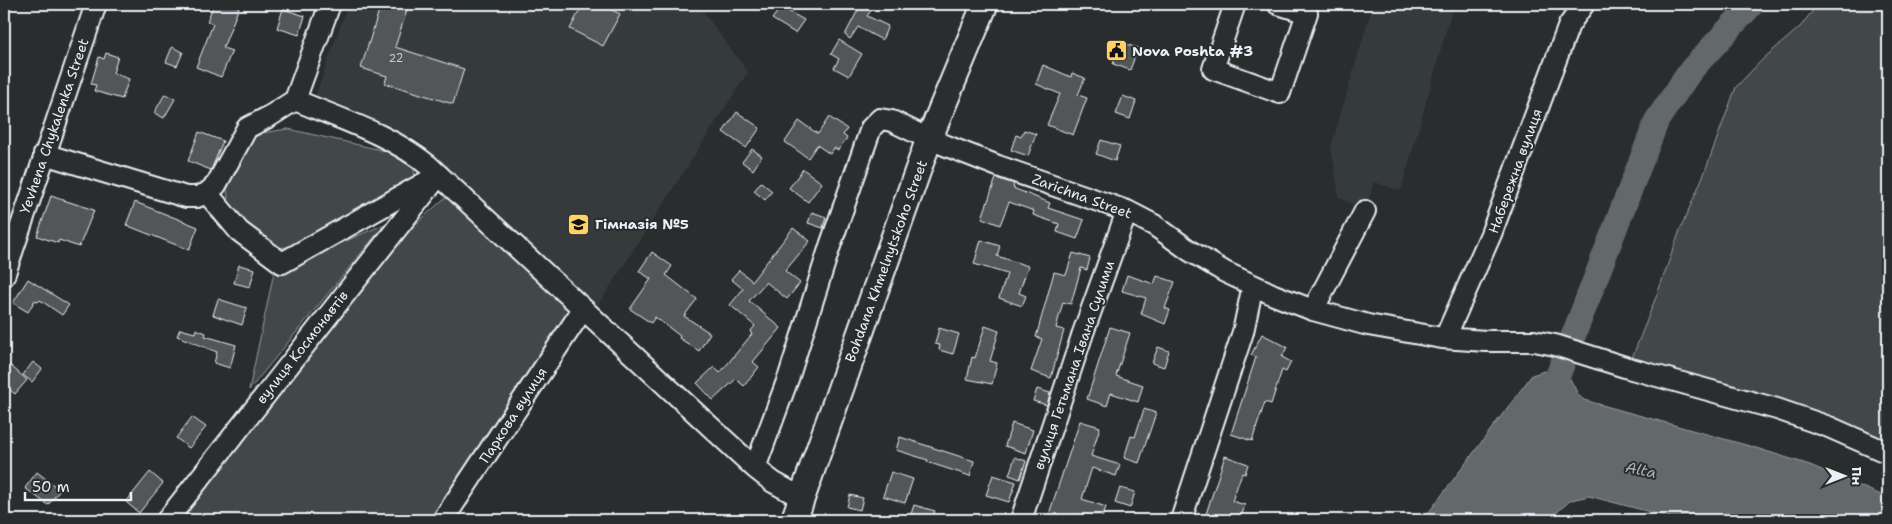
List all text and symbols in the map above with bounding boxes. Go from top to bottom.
street label: Yevhena Chykalenka Street [15,36,93,216]
public building icon: Nova Poshta #3 [1104,39,1128,63]
place label: Nova Poshta #3 [1132,42,1253,60]
house number: 22 [389,51,403,66]
street label: Набережна вулиця [1484,106,1546,236]
street label: Bohdana Khmelnytskoho Street [841,157,931,365]
street label: Zarichna Street [1030,170,1134,222]
school or university icon: Гімназія №5 [567,212,591,236]
place label: Гімназія №5 [595,215,689,233]
street label: вулиця Гетьмана Івана Сулими [1030,258,1118,472]
street label: вулиця Космонавтів [252,287,352,407]
street label: Паркова вулиця [475,364,551,466]
north arrow [1820,452,1870,502]
water label: Alta [1624,457,1658,483]
text: Пн [1848,467,1866,485]
scale bar [25,469,131,501]
text: 50 m [32,477,70,497]

